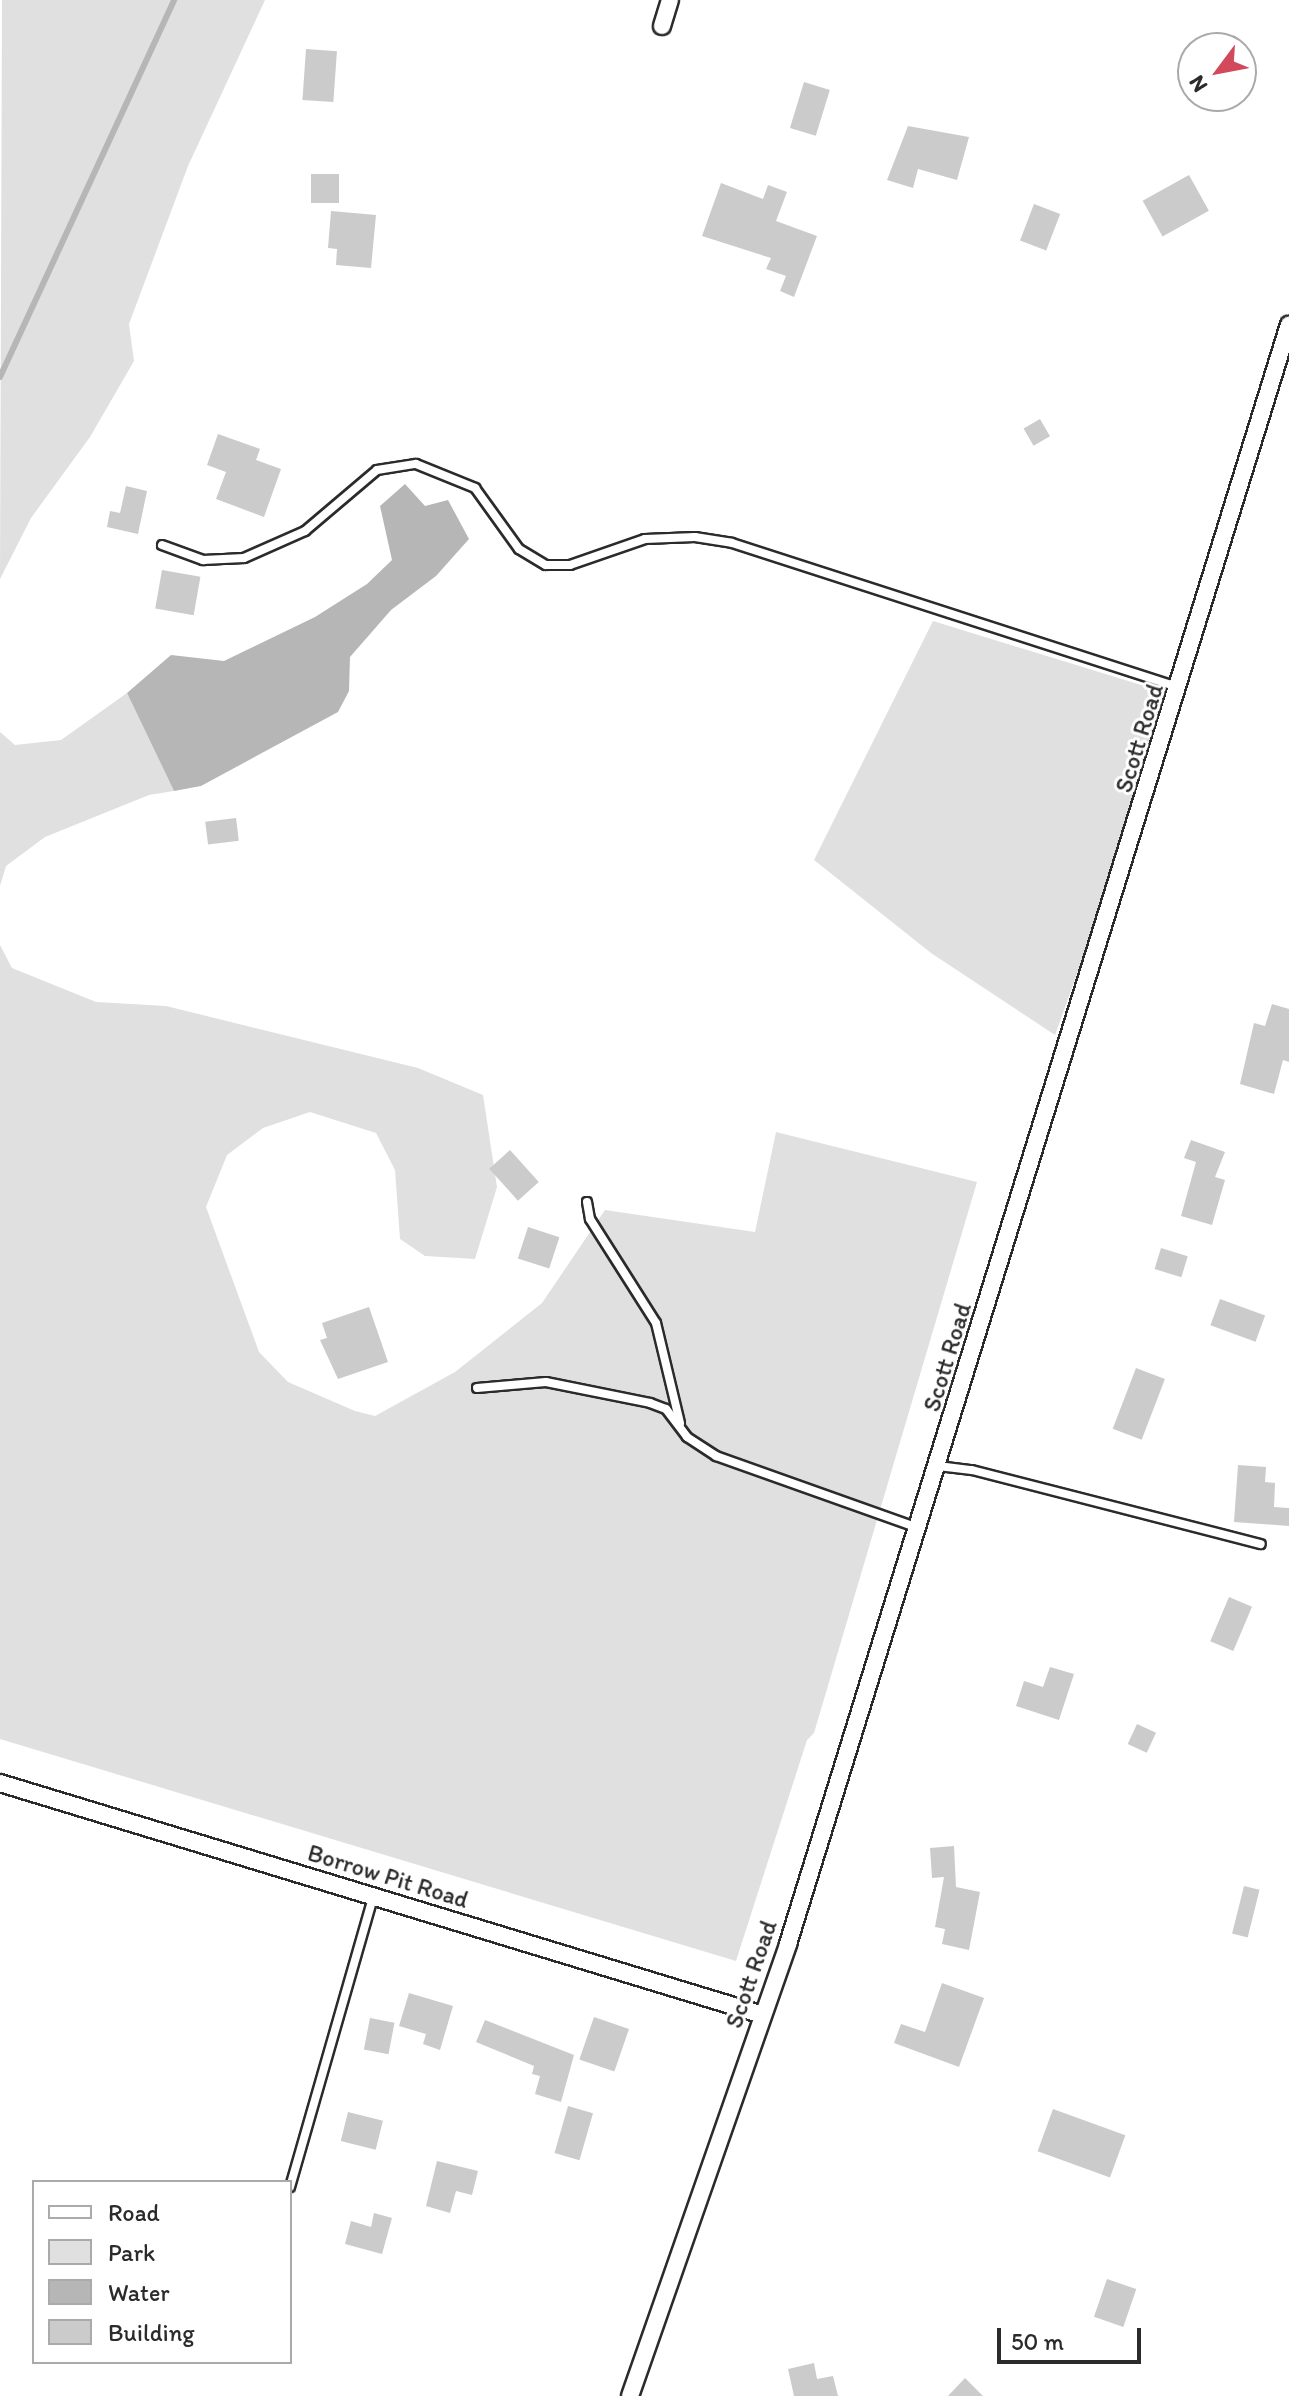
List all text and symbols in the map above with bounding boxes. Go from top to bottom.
north arrow [1177,32,1257,112]
text: N [1183,70,1213,97]
street label: Scott Road [1109,681,1169,795]
street label: Scott Road [917,1300,977,1414]
street label: Borrow Pit Road [304,1838,472,1914]
street label: Scott Road [719,1917,783,2031]
legend [32,2180,292,2364]
text: Road [108,2198,160,2227]
text: Park [108,2238,155,2267]
text: Water [108,2278,170,2307]
scale bar [1001,2312,1145,2362]
text: Building [108,2318,195,2347]
text: 50 m [1011,2327,1064,2356]

